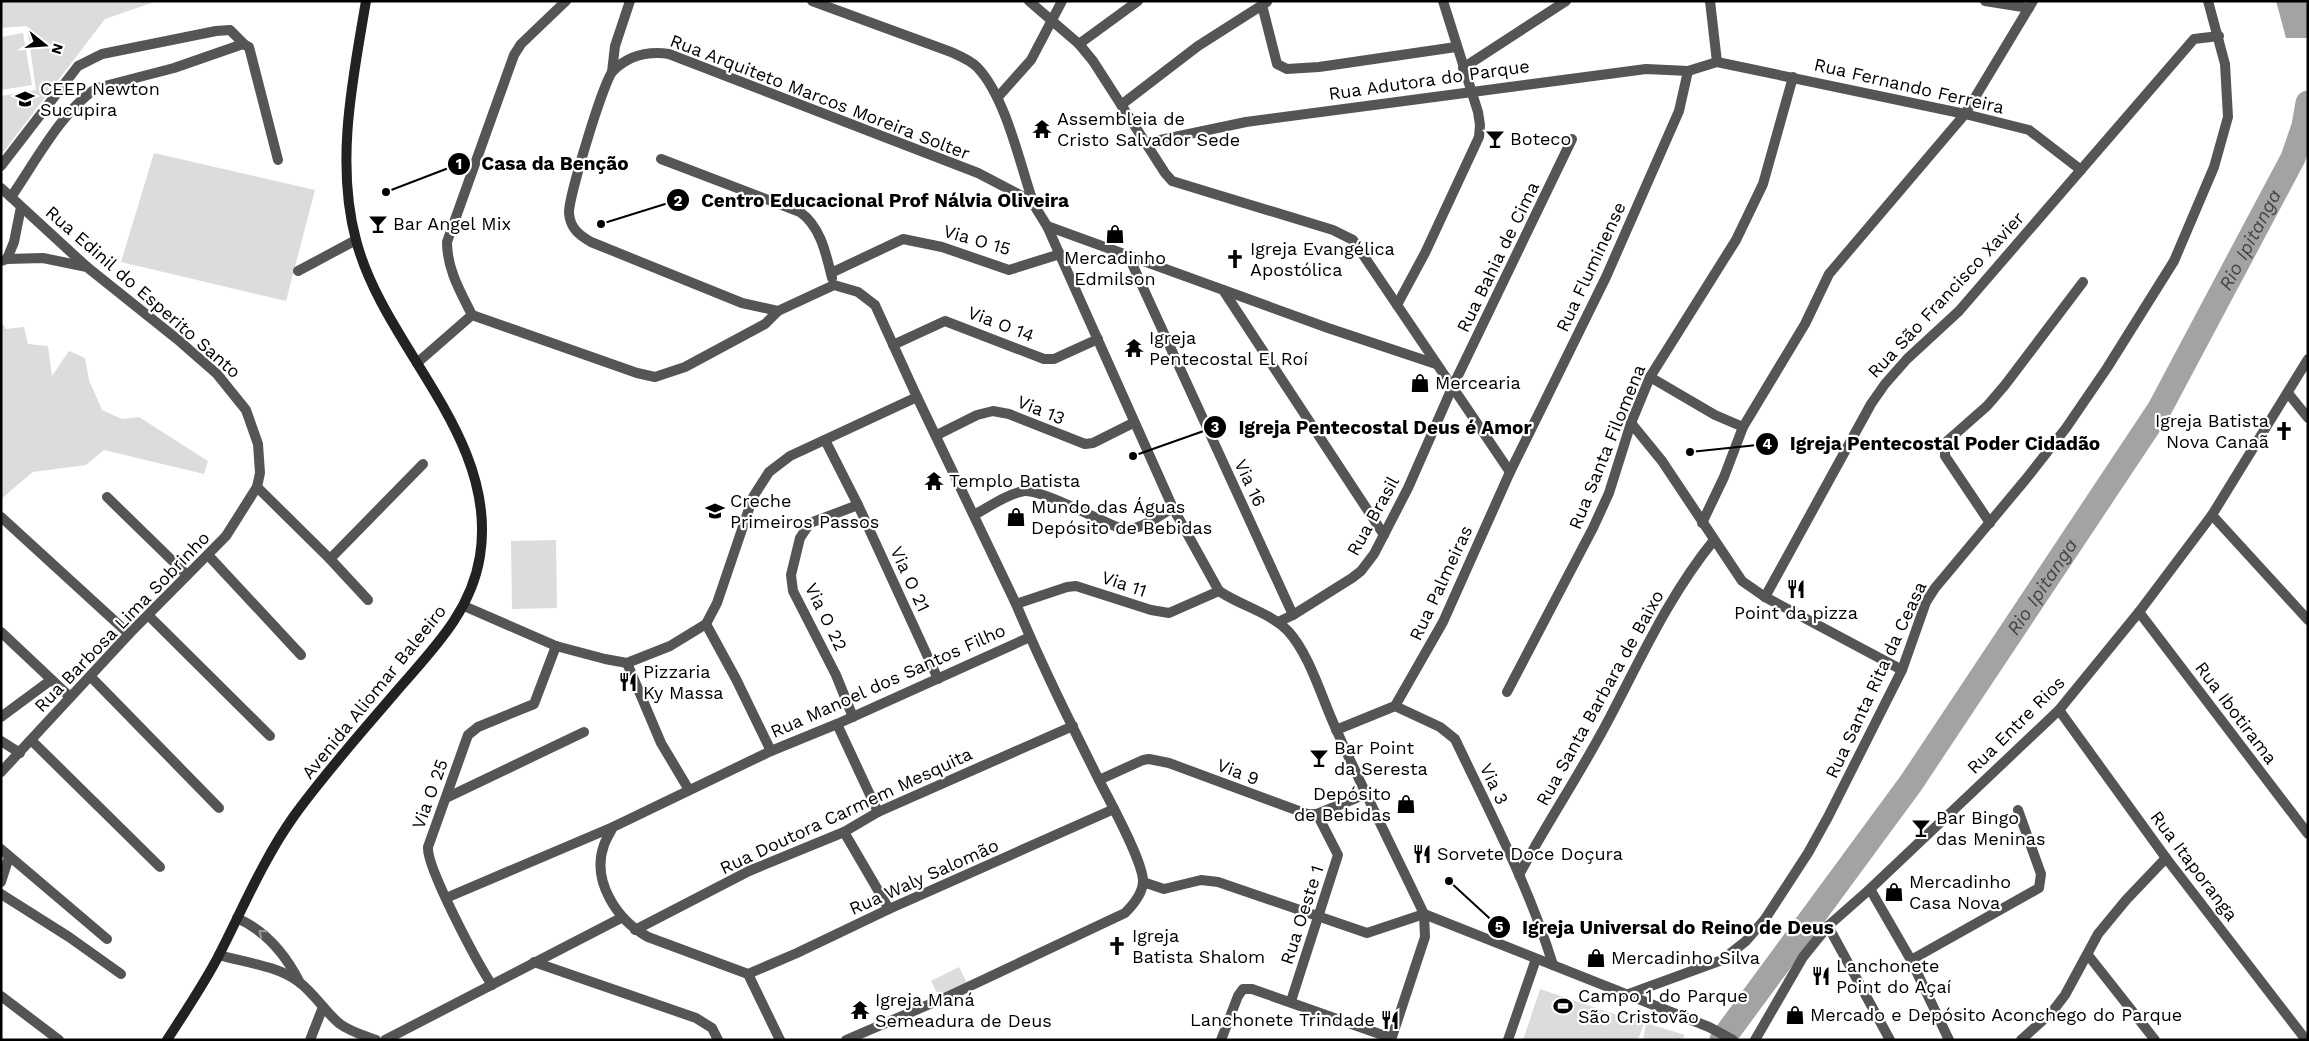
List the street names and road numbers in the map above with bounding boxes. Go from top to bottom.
street label: Rua Arquiteto Marcos Moreira Solter [667,30,973,164]
street label: Rua Fernando Ferreira [1812,53,2006,118]
street label: Rua Adutora do Parque [1327,55,1531,104]
street label: Rua Bahia de Cima [1452,178,1543,335]
street label: Rua Fluminense [1551,199,1630,335]
street label: Rua Edinil do Esperito Santo [42,201,245,382]
street label: Rua São Francisco Xavier [1863,207,2028,382]
street label: Via O 15 [941,220,1013,259]
street label: Via O 14 [965,301,1037,346]
street label: Rua Santa Filomena [1564,361,1649,532]
street label: Via 13 [1014,391,1068,429]
street label: Via 16 [1230,456,1271,510]
street label: Rua Brasil [1342,472,1403,559]
street label: Rua Palmeiras [1405,522,1476,644]
street label: Rua Barbosa Lima Sobrinho [30,527,214,716]
street label: Via O 21 [886,543,935,615]
street label: Via 11 [1099,566,1149,601]
street label: Rua Santa Rita da Ceasa [1821,578,1930,782]
street label: Via O 22 [801,579,852,654]
street label: Rua Santa Barbara de Baixo [1531,586,1668,809]
street label: Avenida Aliomar Baleeiro [297,600,450,783]
street label: Rua Manoel dos Santos Filho [767,619,1009,742]
street label: Rua Ibotirama [2191,657,2282,768]
street label: Rua Entre Rios [1962,671,2069,778]
street label: Rua Doutora Carmem Mesquita [716,743,975,878]
street label: Via 9 [1214,754,1262,789]
street label: Via O 25 [407,756,452,832]
street label: Via 3 [1476,760,1513,808]
street label: Rua Itaporanga [2146,807,2243,925]
street label: Rua Waly Salomão [846,834,1002,919]
street label: Rua Oeste 1 [1276,863,1327,967]

